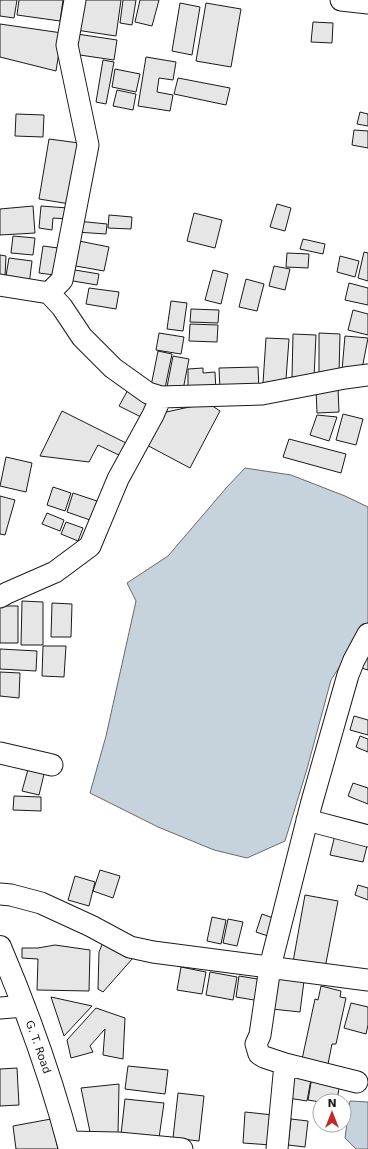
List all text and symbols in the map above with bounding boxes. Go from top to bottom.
street label: G. T. Road [23,1019,53,1075]
north arrow [312,1093,352,1133]
text: N [327,1097,337,1110]

